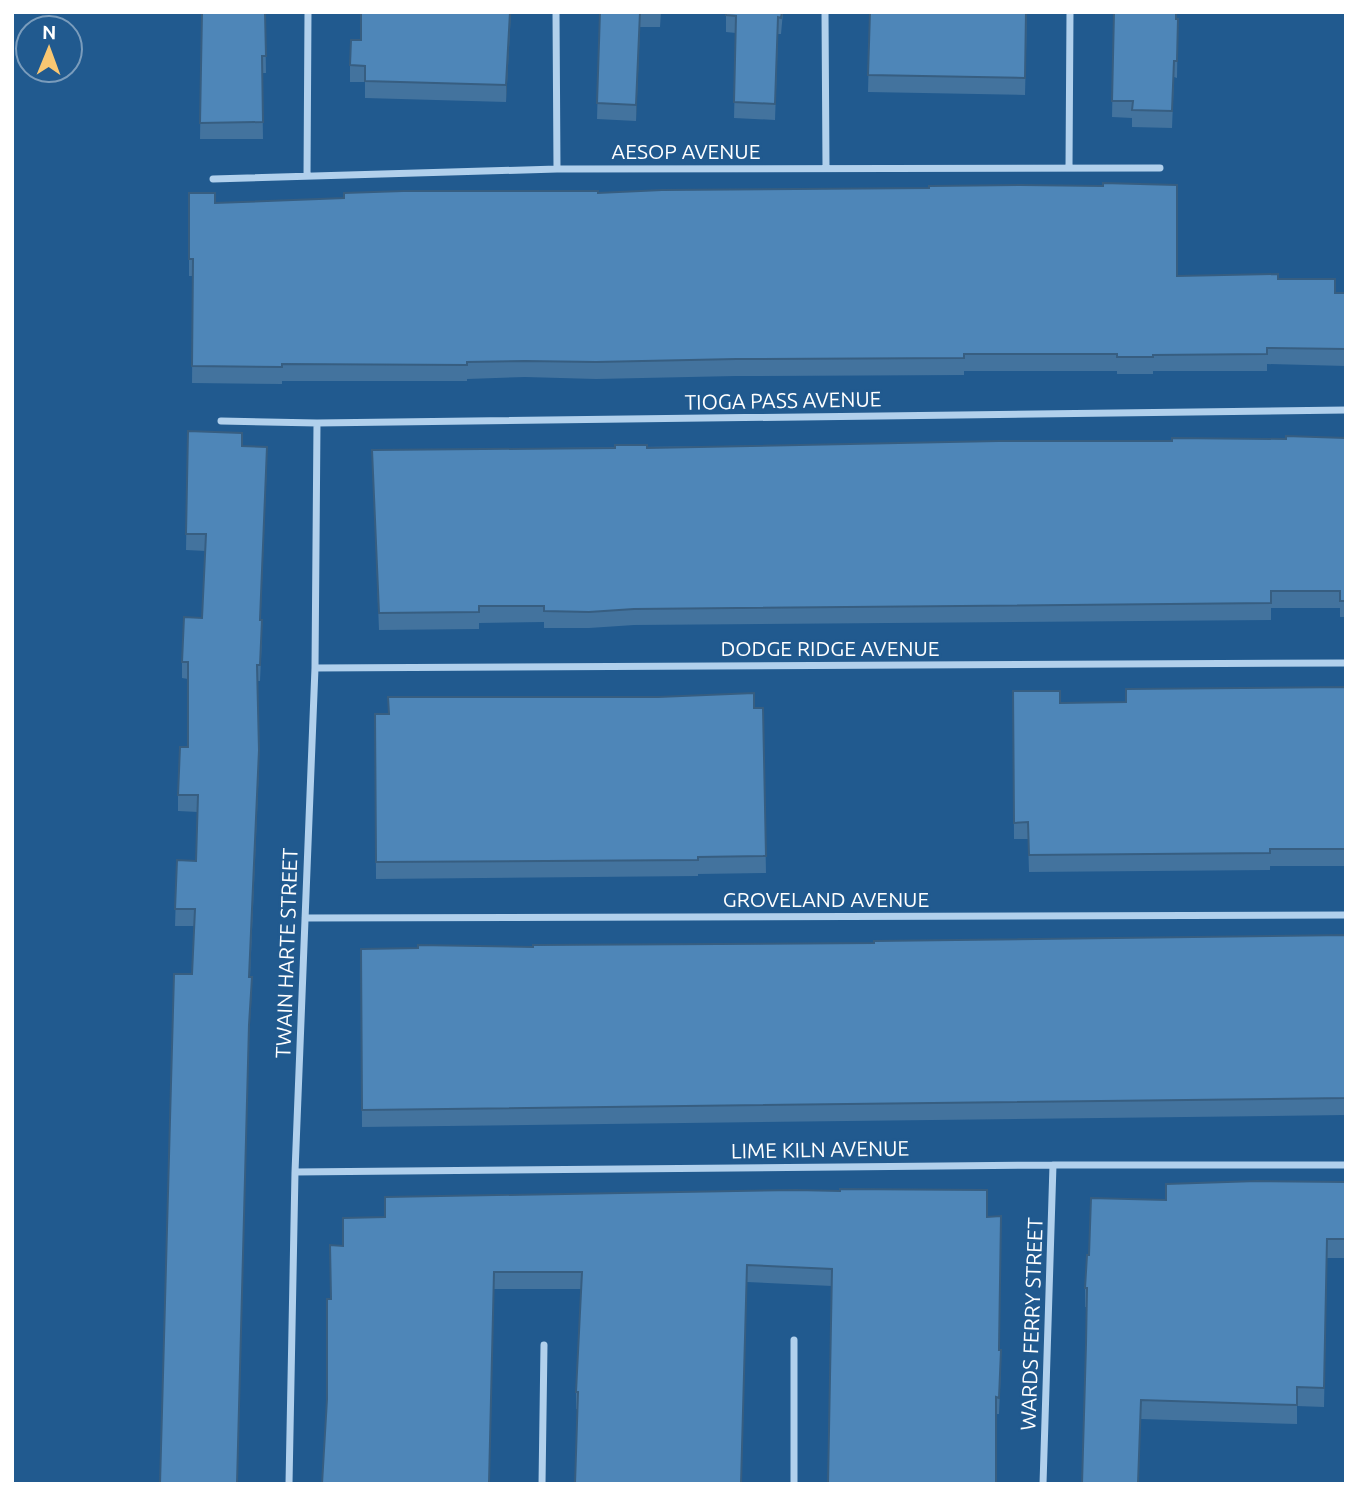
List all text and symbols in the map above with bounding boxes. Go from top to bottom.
north arrow [14,14,84,84]
text: N [42,21,57,43]
street label: AESOP AVENUE [612,139,760,163]
street label: TIOGA PASS AVENUE [684,386,882,414]
street label: DODGE RIDGE AVENUE [720,636,940,660]
street label: TWAIN HARTE STREET [270,847,302,1059]
street label: GROVELAND AVENUE [723,887,929,911]
street label: LIME KILN AVENUE [731,1135,909,1163]
street label: WARDS FERRY STREET [1015,1217,1047,1431]

